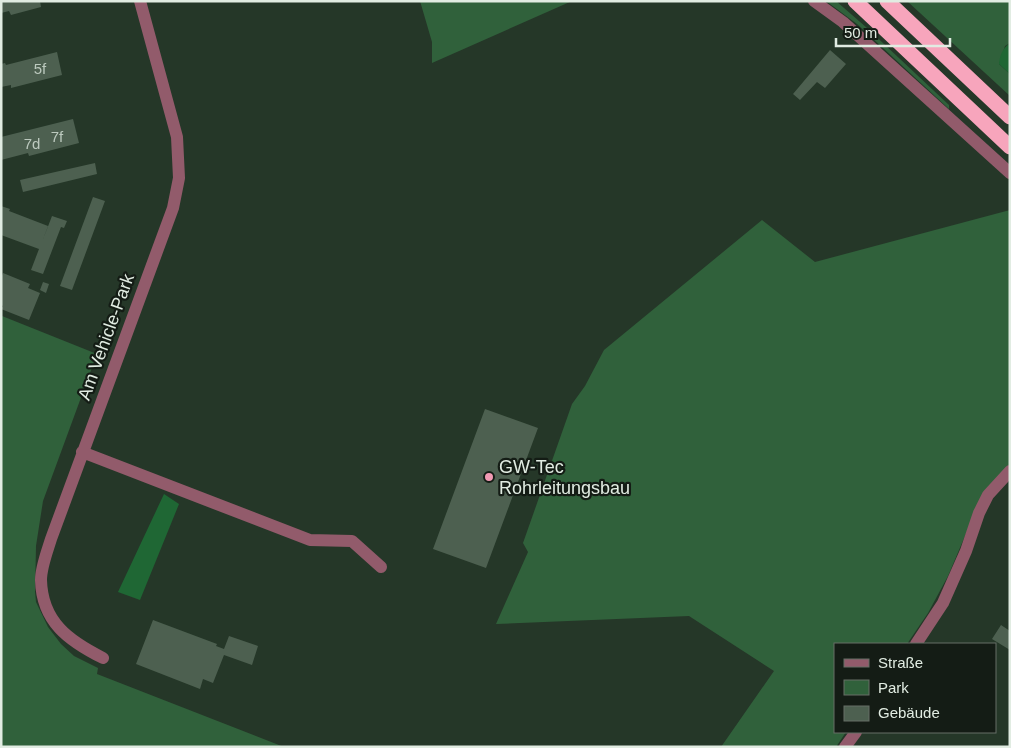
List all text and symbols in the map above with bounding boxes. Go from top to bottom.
scale bar [836,15,950,47]
text: 50 m [844,24,877,41]
house number: 5f [34,60,47,77]
house number: 7f [51,128,64,145]
house number: 7d [24,135,40,152]
street label: Am Vehicle-Park [74,270,138,403]
place label: GW-Tec Rohrleitungsbau [499,457,630,498]
marker: GW-Tec Rohrleitungsbau [483,471,495,483]
legend [834,643,996,733]
text: Straße [878,654,923,671]
text: Park [878,679,909,696]
text: Gebäude [878,704,940,721]

